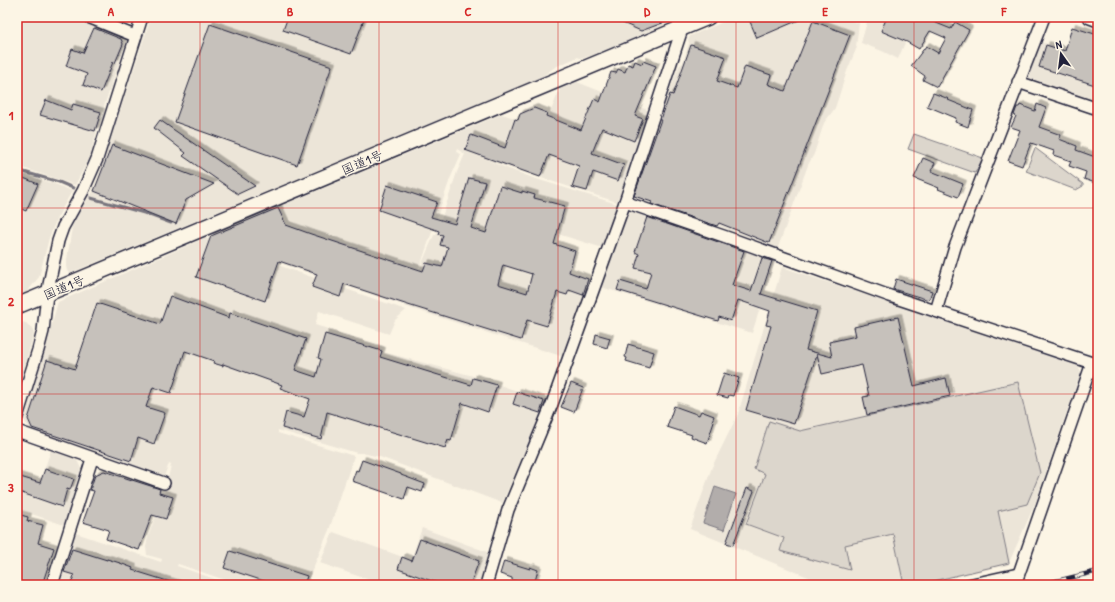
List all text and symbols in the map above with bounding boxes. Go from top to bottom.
text: A [108,2,115,20]
text: B [287,2,294,20]
text: C [464,2,472,20]
text: D [644,2,651,20]
text: E [822,2,828,20]
text: F [1001,2,1008,20]
north arrow [1041,34,1081,74]
text: N [1054,37,1063,52]
text: 1 [9,106,14,124]
street label: 国道1号 [338,145,386,179]
street label: 国道1号 [40,270,88,304]
text: 2 [8,292,15,310]
text: 3 [8,478,14,496]

